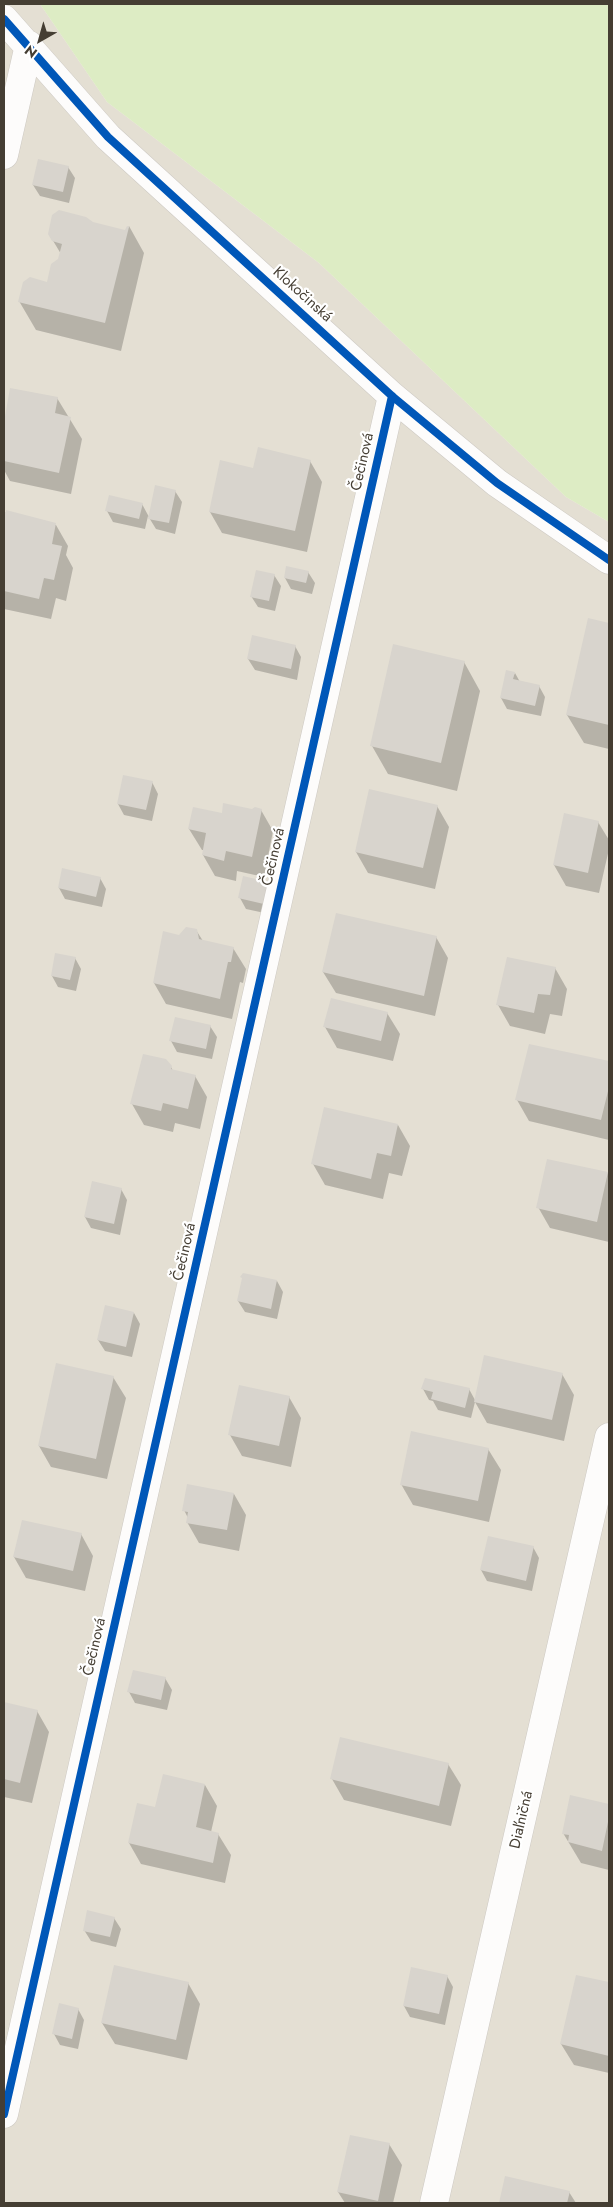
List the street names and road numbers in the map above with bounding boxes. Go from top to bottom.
street label: Klokočinská [269,264,335,326]
street label: Čečinová [348,431,378,493]
street label: Čečinová [259,826,289,888]
street label: Čečinová [170,1221,200,1283]
street label: Čečinová [80,1616,110,1678]
street label: Diaľničná [507,1789,537,1851]

